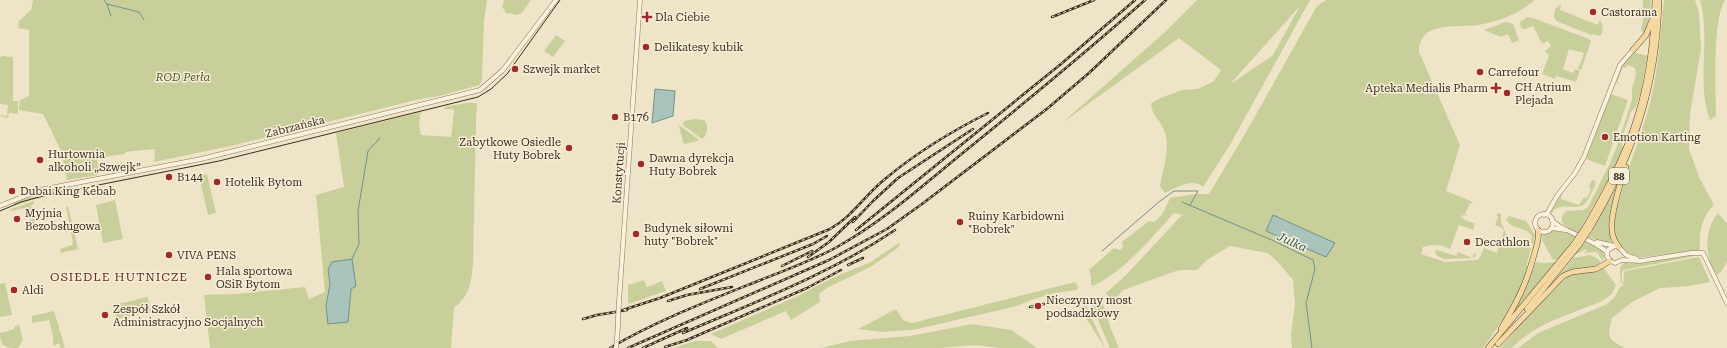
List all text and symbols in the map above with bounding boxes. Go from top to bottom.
place label: Castorama [1601,6,1657,19]
marker: Castorama [1588,7,1598,17]
place label: Dla Ciebie [655,11,710,24]
marker: Dla Ciebie [642,12,652,22]
place label: Delikatesy kubik [654,41,744,54]
marker: Delikatesy kubik [641,42,651,52]
place label: Szwejk market [523,63,600,76]
marker: Szwejk market [510,64,520,74]
place label: Carrefour [1488,66,1540,79]
marker: Carrefour [1475,67,1485,77]
park label: ROD Perła [155,71,211,84]
place label: CH Atrium Plejada [1515,81,1571,107]
place label: Apteka Medialis Pharm [1365,82,1488,95]
marker: Apteka Medialis Pharm [1491,83,1501,93]
marker: CH Atrium Plejada [1502,88,1512,98]
place label: B176 [623,111,649,124]
marker: B176 [610,112,620,122]
street label: Zabrzańska [264,113,326,141]
place label: Emotion Karting [1613,131,1701,144]
marker: Emotion Karting [1600,132,1610,142]
place label: Zabytkowe Osiedle Huty Bobrek [459,136,561,162]
street label: Konstytucji [610,141,628,204]
marker: Zabytkowe Osiedle Huty Bobrek [564,143,574,153]
place label: Hurtownia alkoholi „Szwejk” [48,148,141,174]
place label: Dawna dyrekcja Huty Bobrek [649,152,734,178]
marker: Hurtownia alkoholi „Szwejk” [35,155,45,165]
marker: Dawna dyrekcja Huty Bobrek [636,159,646,169]
road number: 88 [1609,168,1629,184]
place label: B144 [177,171,204,184]
marker: B144 [164,172,174,182]
place label: Hotelik Bytom [225,176,302,189]
marker: Hotelik Bytom [212,177,222,187]
place label: Dubai King Kebab [20,185,116,198]
marker: Dubai King Kebab [7,186,17,196]
place label: Myjnia Bezobsługowa [25,207,100,233]
place label: Ruiny Karbidowni "Bobrek" [968,210,1065,236]
marker: Myjnia Bezobsługowa [12,214,22,224]
marker: Ruiny Karbidowni "Bobrek" [955,217,965,227]
place label: Budynek siłowni huty "Bobrek" [644,222,733,248]
marker: Budynek siłowni huty "Bobrek" [631,229,641,239]
water label: Julka [1274,229,1309,255]
place label: Decathlon [1475,236,1530,249]
marker: Decathlon [1462,237,1472,247]
place label: VIVA PENS [177,249,236,262]
marker: VIVA PENS [164,250,174,260]
place label: Hala sportowa OSiR Bytom [216,265,292,291]
district label: OSIEDLE HUTNICZE [50,270,188,284]
marker: Hala sportowa OSiR Bytom [203,272,213,282]
place label: Aldi [22,284,44,297]
marker: Aldi [9,285,19,295]
place label: Nieczynny most podsadzkowy [1046,294,1132,320]
marker: Nieczynny most podsadzkowy [1033,301,1043,311]
place label: Zespół Szkół Administracyjno Socjalnych [113,303,263,329]
marker: Zespół Szkół Administracyjno Socjalnych [100,310,110,320]

